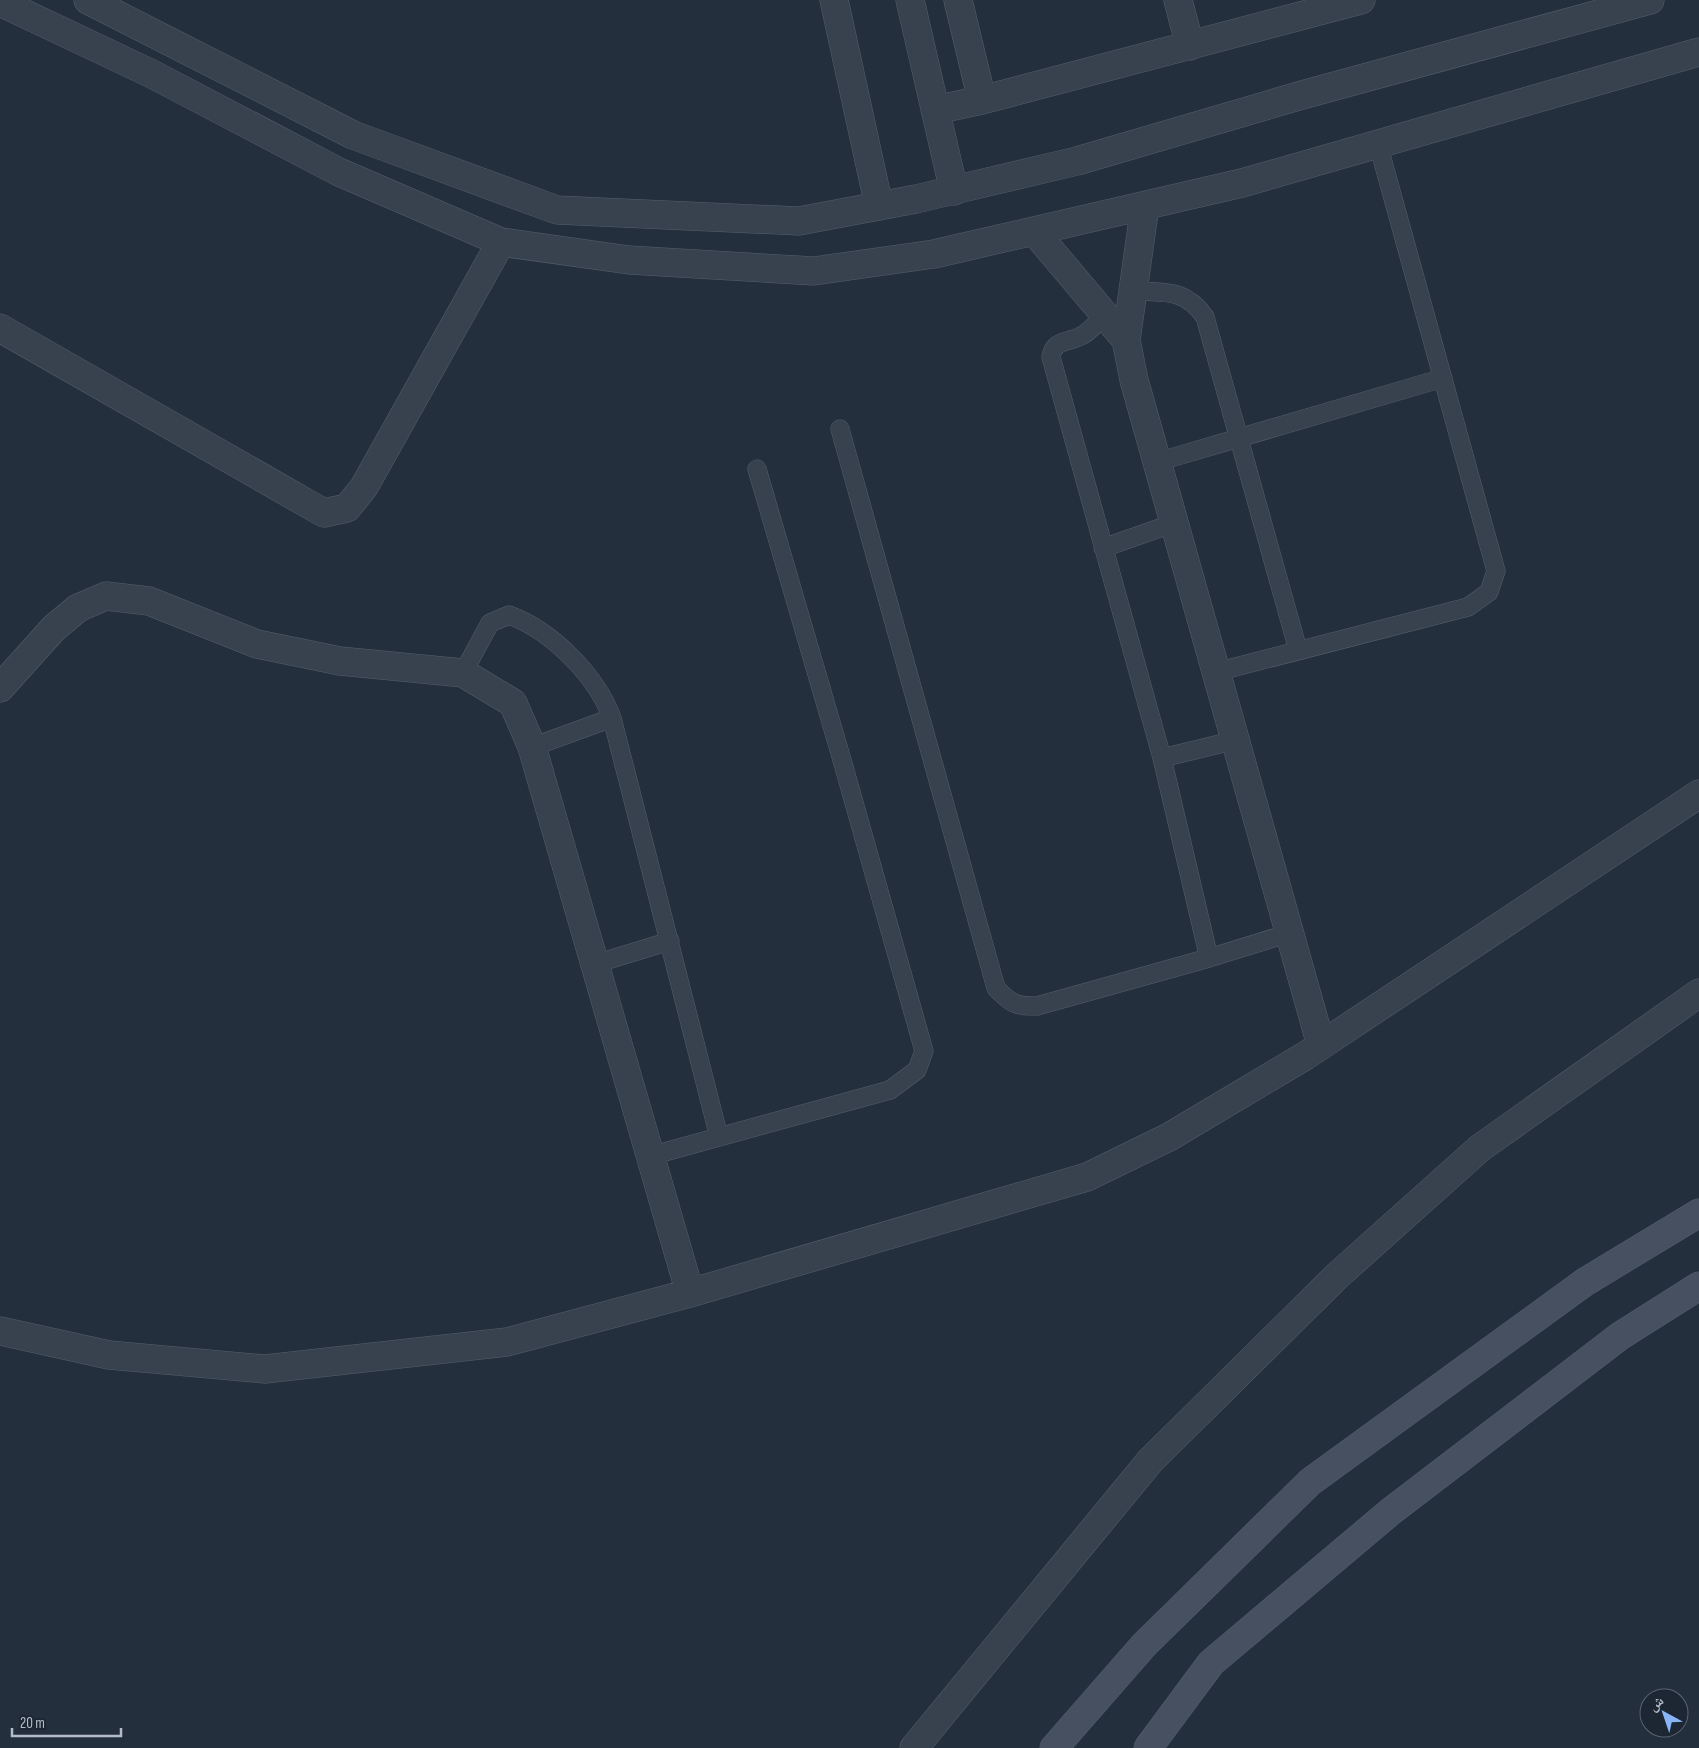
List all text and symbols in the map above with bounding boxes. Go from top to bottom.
north arrow [1639,1688,1689,1738]
text: ش [1645,1692,1667,1715]
scale bar [12,1706,121,1738]
text: 20 m [20,1714,45,1733]

